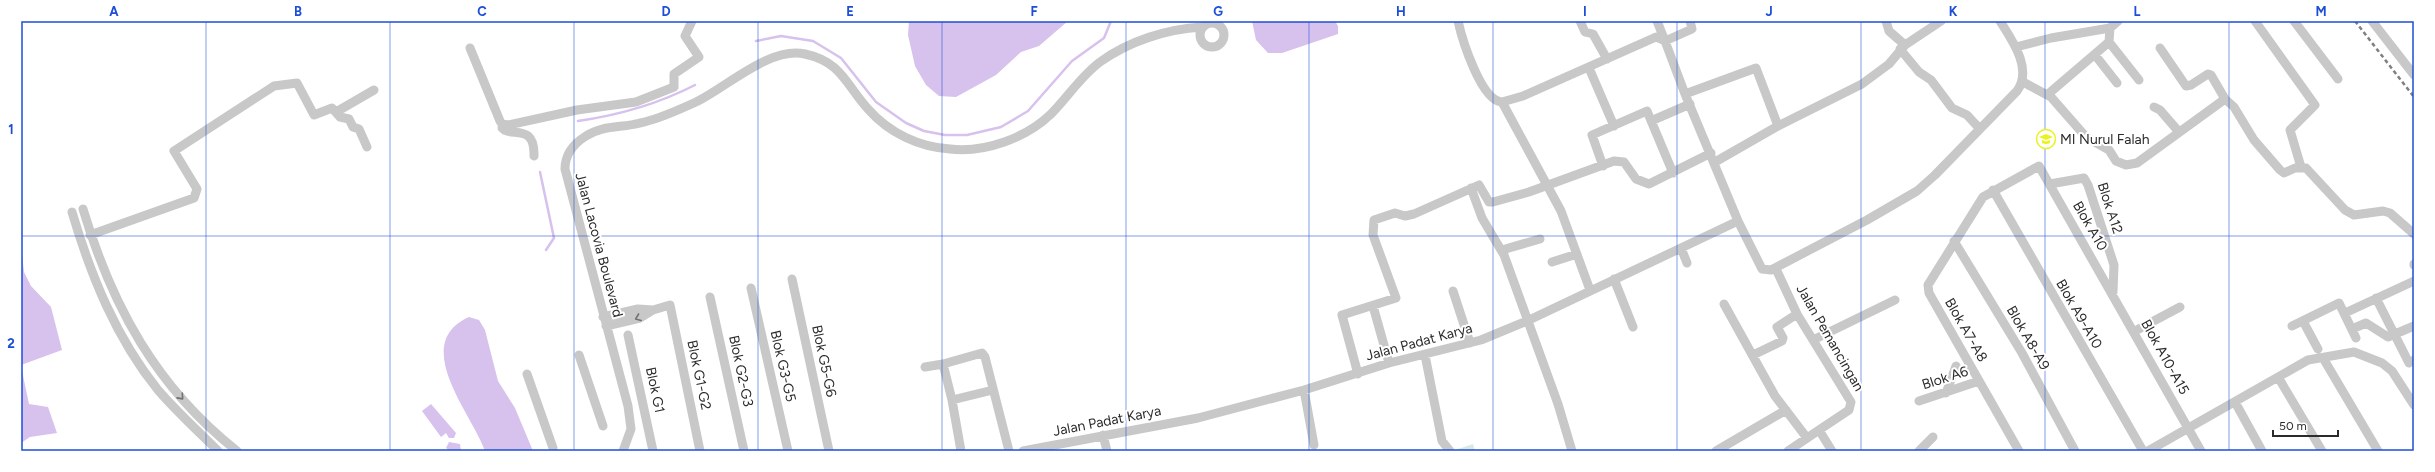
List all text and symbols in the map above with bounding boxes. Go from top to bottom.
text: A [109,4,119,19]
text: B [294,4,302,19]
text: C [477,4,487,19]
text: D [661,4,671,19]
text: E [846,4,854,19]
text: F [1030,4,1038,19]
text: G [1213,4,1223,19]
text: H [1396,4,1406,19]
text: I [1583,4,1587,19]
text: J [1765,4,1773,19]
text: K [1949,4,1958,19]
text: L [2134,4,2141,19]
text: M [2315,4,2327,19]
text: 1 [8,122,14,137]
school or university icon: MI Nurul Falah [2035,128,2057,150]
place label: MI Nurul Falah [2060,131,2150,148]
street label: Jalan Lacovia Boulevard [571,171,627,319]
street label: Blok A12 [2094,180,2126,236]
street label: Blok A10 [2069,198,2111,254]
street label: Blok A9-A10 [2052,276,2106,352]
street label: Jalan Pemancingan [1793,282,1867,394]
street label: Blok A7-A8 [1941,295,1991,365]
street label: Blok A8-A9 [2003,303,2053,373]
one-way arrow [635,313,642,321]
street label: Blok A10-A15 [2137,316,2193,398]
street label: Jalan Padat Karya [1364,320,1474,364]
street label: Blok G5-G6 [808,323,840,399]
street label: Blok G3-G5 [767,329,799,403]
street label: Blok G2-G3 [725,334,757,408]
text: 2 [7,336,15,351]
street label: Blok G1-G2 [683,339,715,411]
street label: Blok A6 [1920,363,1970,393]
street label: Blok G1 [642,366,668,414]
one-way arrow [176,392,183,400]
street label: Jalan Padat Karya [1052,402,1162,440]
scale bar [2273,412,2338,438]
text: 50 m [2279,419,2307,433]

